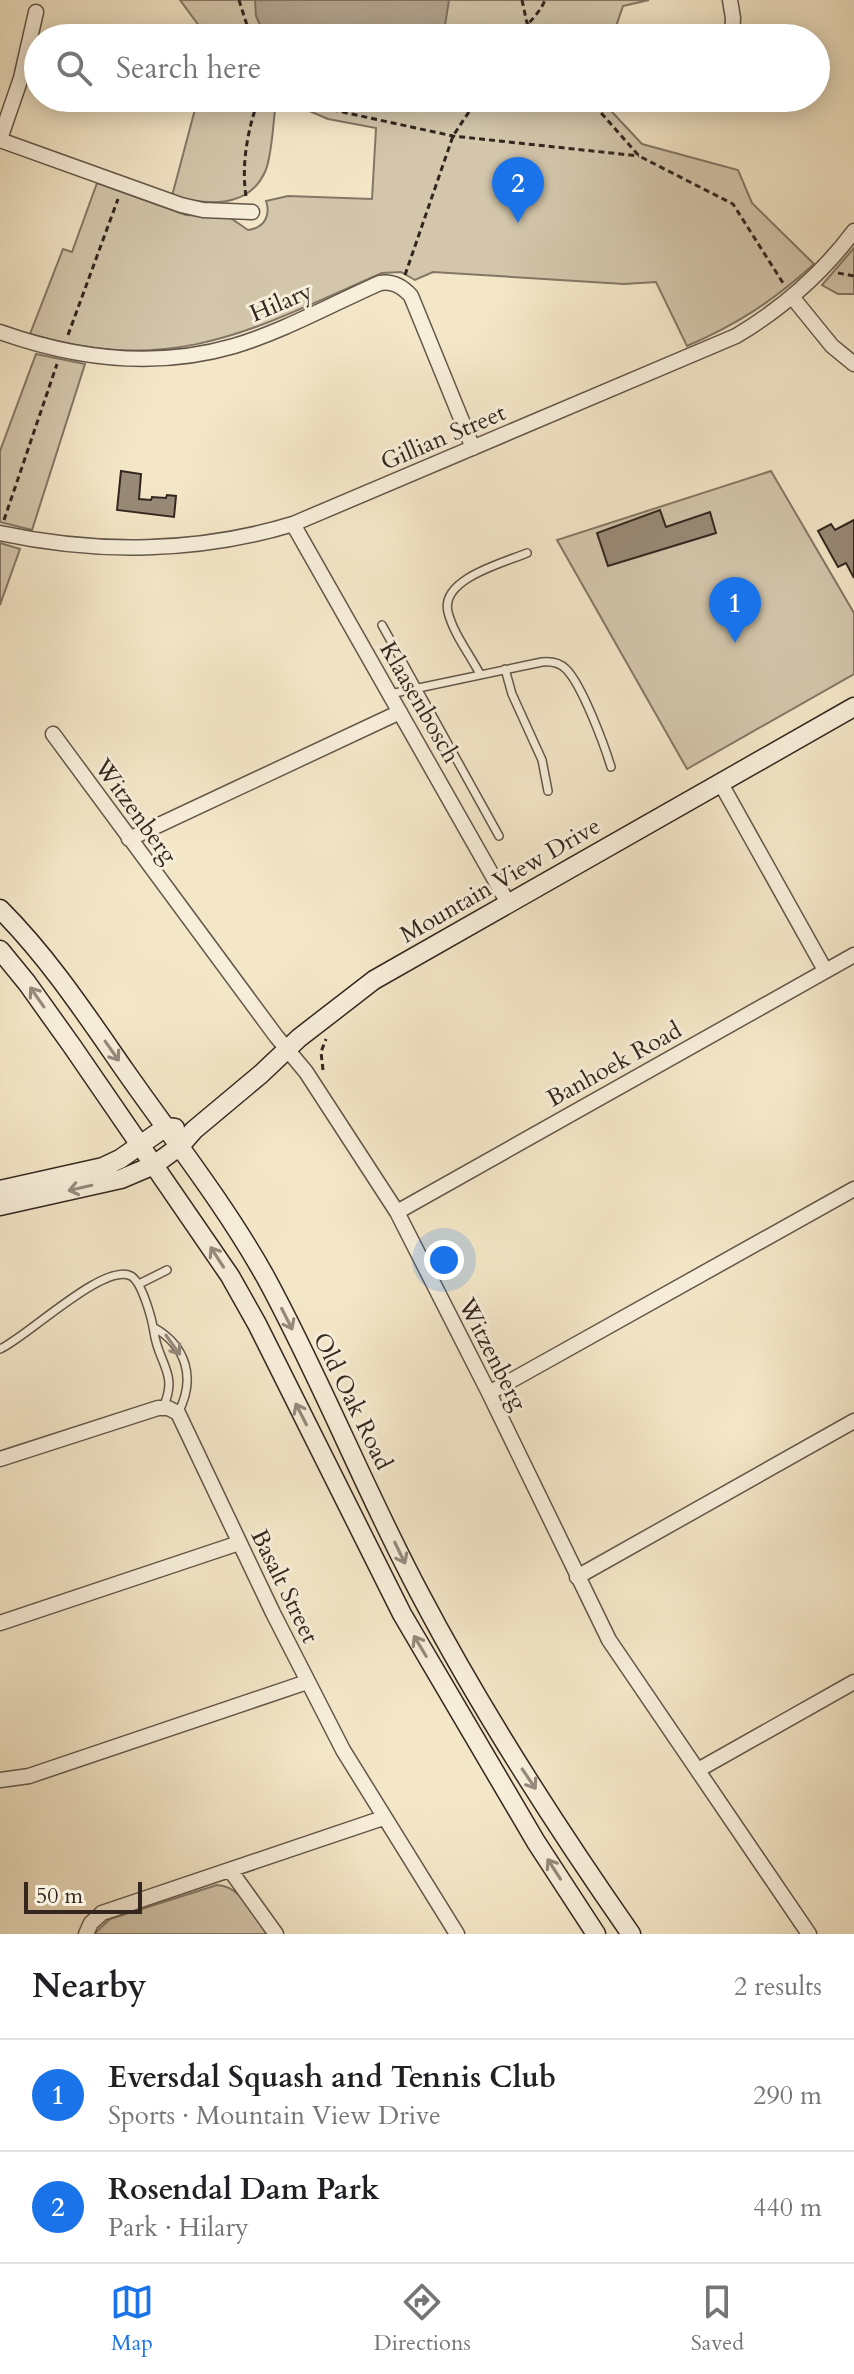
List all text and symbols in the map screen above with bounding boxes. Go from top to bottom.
search box [24,24,830,112]
icon: search [52,46,96,90]
text: Search here [116,48,261,89]
pin: 2 [492,157,544,223]
street label: Hilary [245,275,318,330]
street label: Gillian Street [376,396,511,479]
pin: 1 [709,577,761,643]
street label: Klaasenbosch [371,635,468,769]
street label: Witzenberg [86,751,185,871]
street label: Mountain View Drive [394,810,606,951]
one-way arrow [29,987,46,1008]
street label: Banhoek Road [541,1014,688,1115]
one-way arrow [103,1040,120,1062]
one-way arrow [68,1181,94,1196]
your location [424,1240,464,1280]
one-way arrow [209,1246,225,1269]
street label: Witzenberg [450,1291,535,1417]
one-way arrow [279,1307,295,1331]
street label: Old Oak Road [305,1327,400,1476]
one-way arrow [164,1334,181,1355]
one-way arrow [293,1403,309,1427]
street label: Basalt Street [243,1524,327,1649]
one-way arrow [393,1541,408,1565]
one-way arrow [412,1635,428,1658]
one-way arrow [521,1767,537,1790]
one-way arrow [545,1858,562,1880]
scale bar [24,1878,142,1914]
text: 50 m [36,1881,83,1911]
text: Nearby [32,1963,147,2009]
text: 2 results [734,1969,822,2004]
text: Eversdal Squash and Tennis Club [108,2057,556,2098]
text: 1 [51,2078,65,2113]
text: 290 m [753,2078,822,2113]
text: Sports · Mountain View Drive [108,2098,441,2133]
text: Rosendal Dam Park [108,2169,380,2210]
text: 2 [51,2190,65,2225]
text: 440 m [753,2190,822,2225]
text: Park · Hilary [108,2210,249,2245]
tab: Map [110,2280,154,2358]
tab: Directions [374,2280,471,2358]
tab: Saved [691,2280,744,2358]

